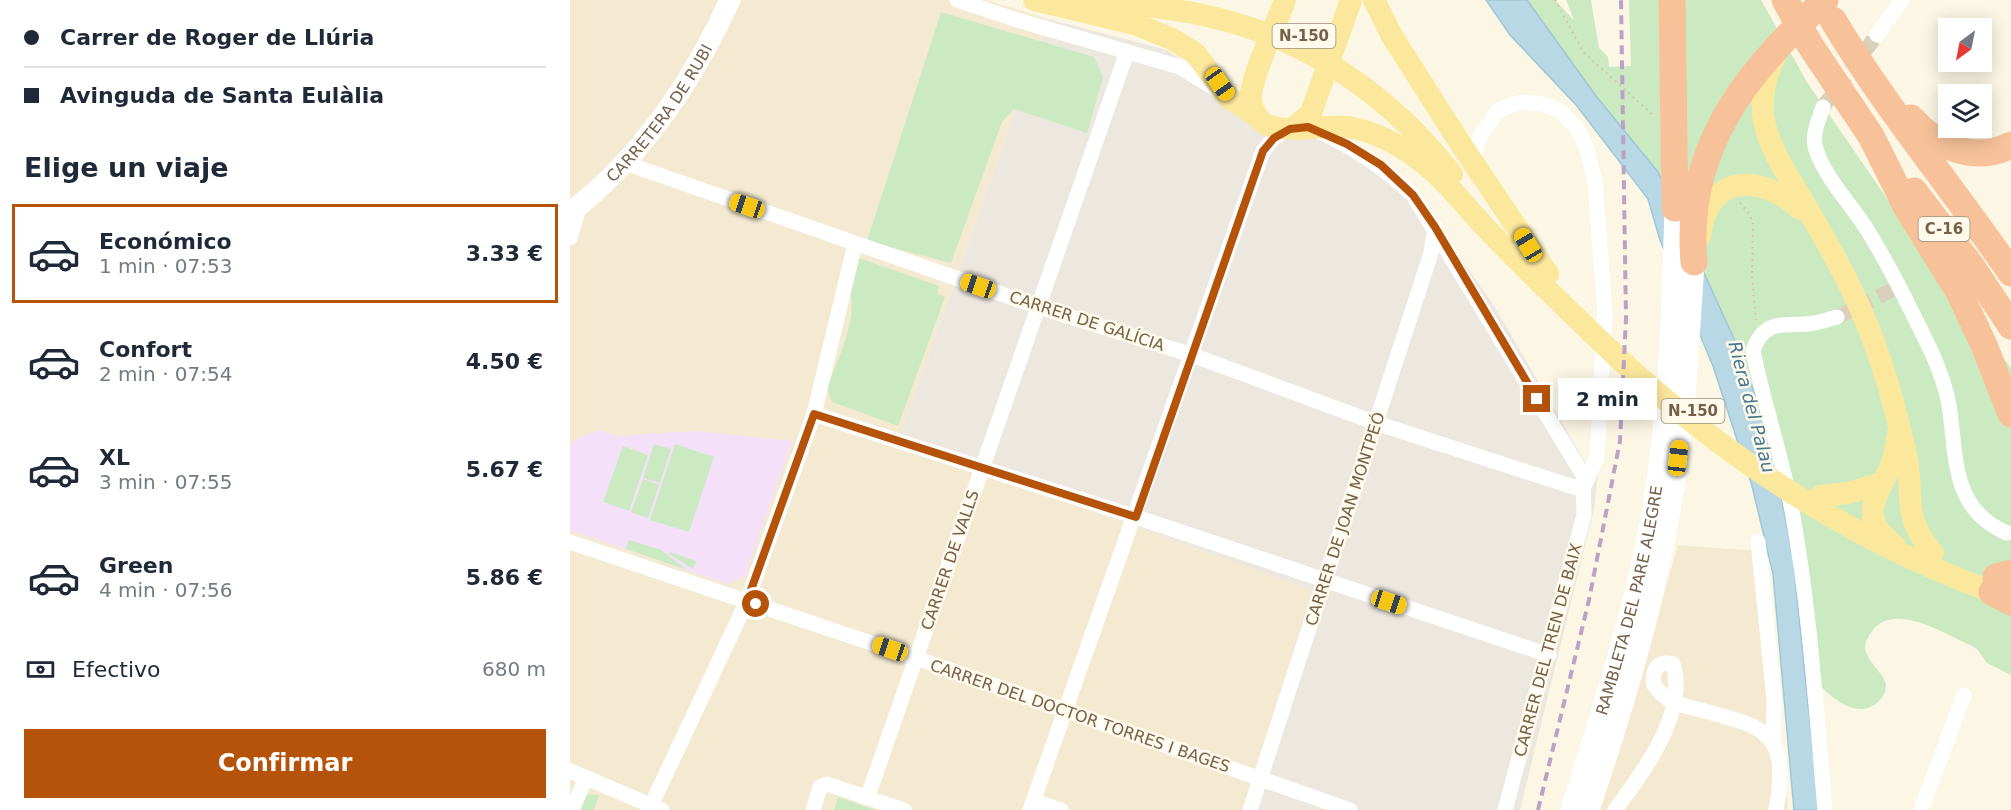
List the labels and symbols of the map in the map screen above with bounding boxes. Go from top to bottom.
north arrow [1938,18,1992,72]
road number: N-150 [1272,24,1336,48]
street label: CARRETERA DE RUBI [602,41,716,186]
car [1202,64,1238,104]
car [727,192,767,220]
road number: C-16 [1918,217,1970,241]
car [1511,225,1545,265]
car [958,272,998,300]
street label: CARRER DE GALÍCIA [1007,287,1167,355]
water label: Riera del Palau [1724,339,1780,475]
callout: 2 min [1558,378,1657,420]
route end [1523,385,1550,412]
road number: N-150 [1662,399,1724,423]
street label: CARRER DE JOAN MONTPEÓ [1301,410,1389,628]
car [1667,439,1689,477]
street label: RAMBLETA DEL PARE ALEGRE [1592,484,1666,717]
street label: CARRER DE VALLS [917,487,983,633]
street label: CARRER DEL TREN DE BAIX [1510,541,1586,759]
car [1369,588,1409,616]
route start [742,590,769,617]
car [870,635,910,663]
street label: CARRER DEL DOCTOR TORRES I BAGES [928,656,1232,776]

